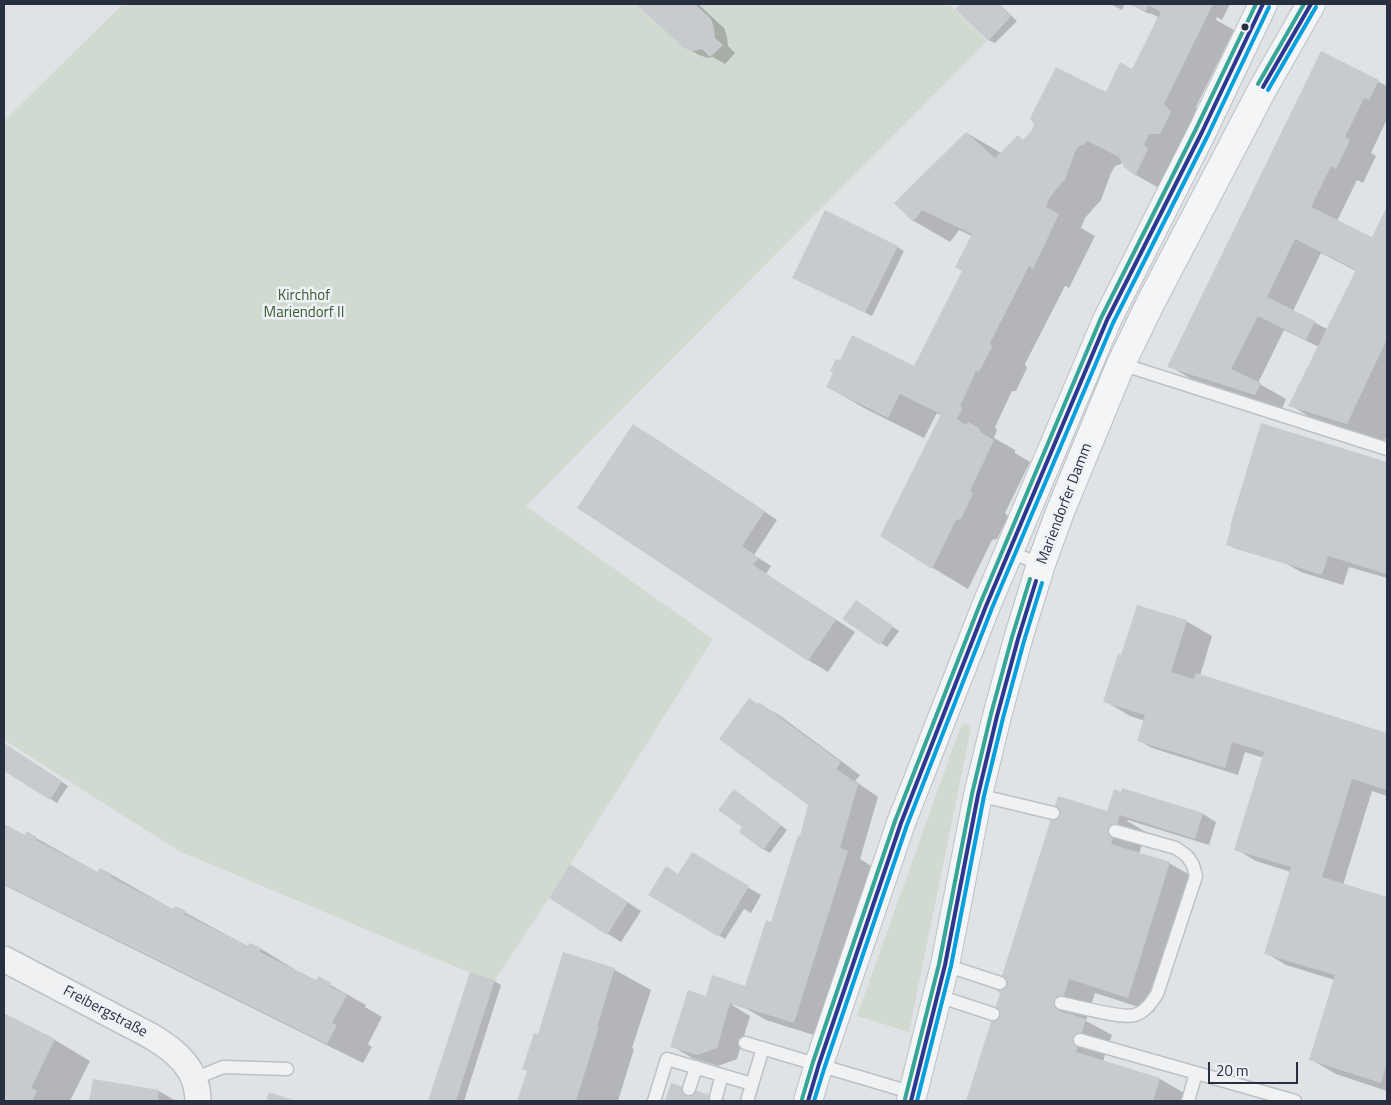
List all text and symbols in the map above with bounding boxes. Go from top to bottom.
unlabelled marker [1240,22,1250,32]
park label: Kirchhof Mariendorf II [264,287,344,322]
street label: Mariendorfer Damm [1034,441,1096,567]
street label: Freibergstraße [60,982,150,1042]
scale bar [1211,1052,1301,1084]
text: 20 m [1216,1059,1249,1082]

